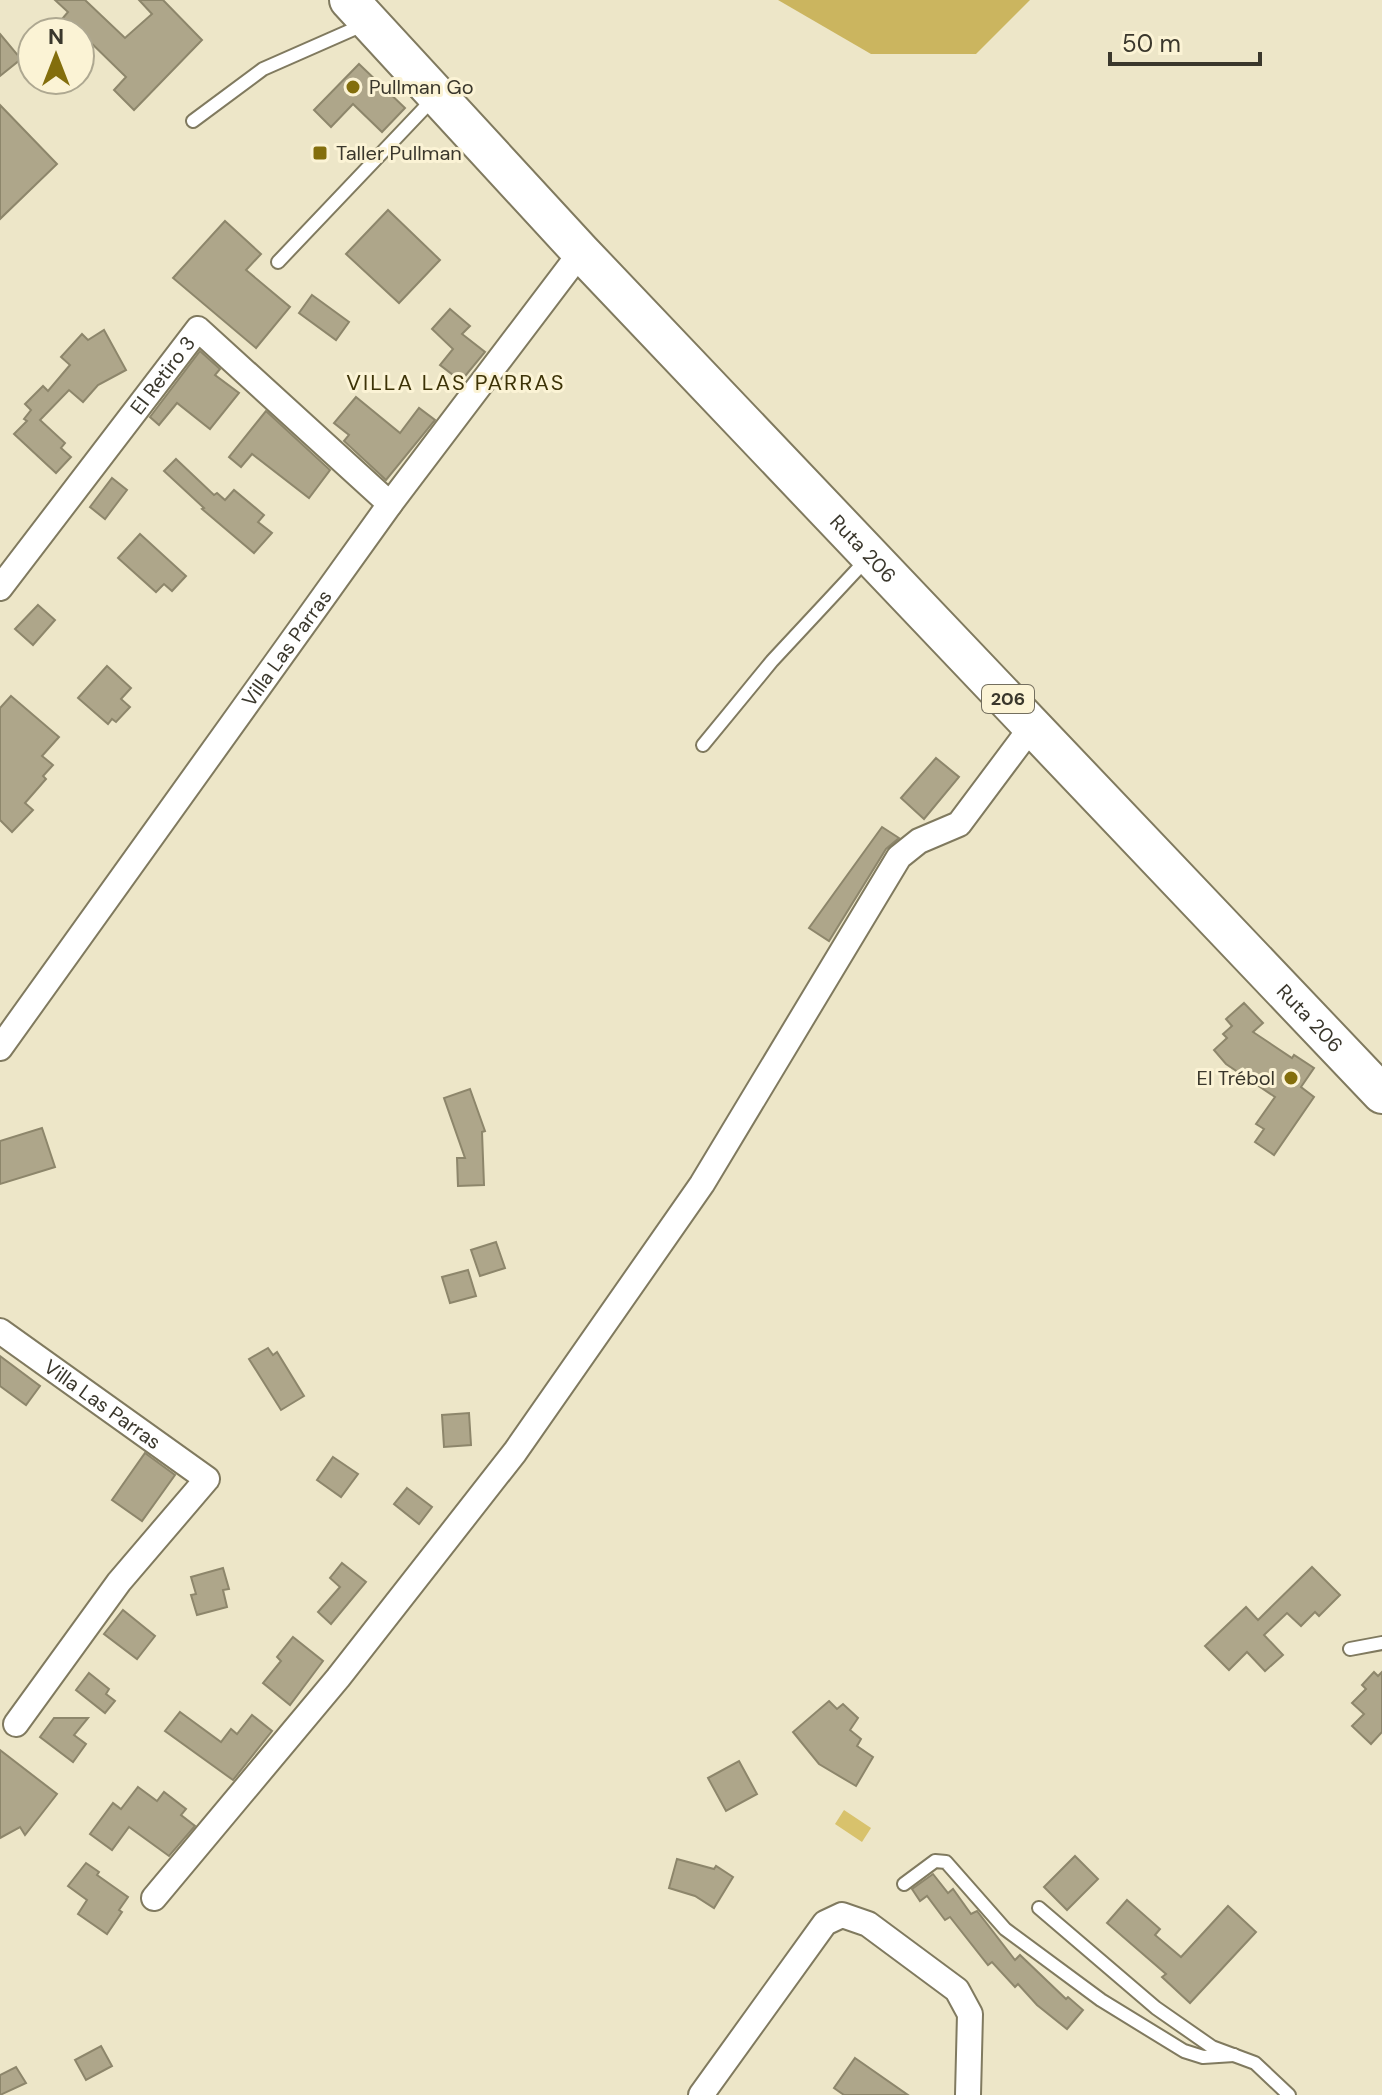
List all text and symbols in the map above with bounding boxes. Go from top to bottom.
north arrow [16,16,96,96]
scale bar [1110,16,1260,66]
text: N [48,22,64,51]
text: 50 m [1122,28,1181,59]
place label: Pullman Go [369,74,474,100]
marker: Pullman Go [344,78,362,96]
place label: Taller Pullman [336,140,462,166]
marker: Taller Pullman [311,144,329,162]
street label: El Retiro 3 [124,331,201,420]
district label: VILLA LAS PARRAS [346,368,566,397]
street label: Ruta 206 [825,509,902,588]
street label: Villa Las Parras [236,585,337,712]
road number: 206 [982,685,1034,713]
street label: Ruta 206 [1271,978,1349,1058]
place label: El Trébol [1197,1065,1275,1091]
marker: El Trébol [1282,1069,1300,1087]
street label: Villa Las Parras [39,1354,166,1455]

